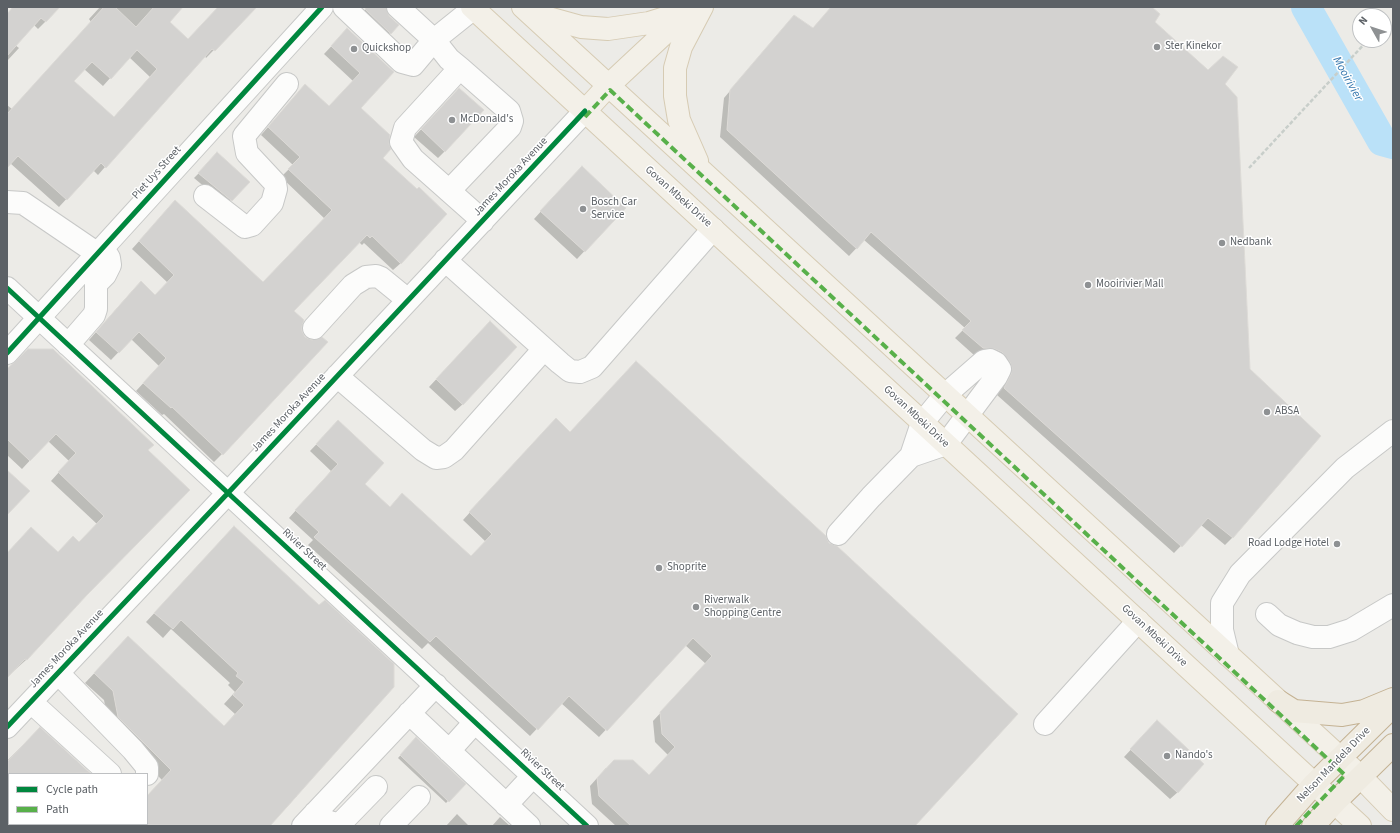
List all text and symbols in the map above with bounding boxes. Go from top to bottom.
north arrow [1352,8,1392,48]
text: N [1355,13,1371,28]
place label: Ster Kinekor [1165,40,1221,54]
place label: Quickshop [362,42,411,56]
marker: Ster Kinekor [1152,42,1162,52]
marker: Quickshop [349,44,359,54]
water label: Mooirivier [1329,54,1365,104]
place label: McDonald's [460,113,513,127]
marker: McDonald's [447,115,457,125]
street label: James Moroka Avenue [471,135,551,219]
street label: Piet Uys Street [130,144,184,202]
street label: Govan Mbeki Drive [642,164,714,230]
place label: Bosch Car Service [591,196,637,222]
marker: Bosch Car Service [578,204,588,214]
place label: Nedbank [1230,236,1272,250]
marker: Nedbank [1217,238,1227,248]
place label: Mooirivier Mall [1096,278,1164,292]
marker: Mooirivier Mall [1083,280,1093,290]
street label: James Moroka Avenue [249,371,329,455]
street label: Govan Mbeki Drive [880,383,952,451]
place label: ABSA [1275,405,1299,419]
marker: ABSA [1262,407,1272,417]
street label: Rivier Street [279,526,329,574]
place label: Road Lodge Hotel [1248,537,1329,551]
marker: Road Lodge Hotel [1332,539,1342,549]
place label: Shoprite [667,561,706,575]
marker: Shoprite [654,563,664,573]
place label: Riverwalk Shopping Centre [704,594,781,620]
marker: Riverwalk Shopping Centre [691,602,701,612]
street label: Govan Mbeki Drive [1118,602,1190,670]
street label: James Moroka Avenue [27,607,107,691]
street label: Nelson Mandela Drive [1295,725,1373,805]
street label: Rivier Street [517,746,567,794]
place label: Nando's [1175,749,1213,763]
marker: Nando's [1162,751,1172,761]
legend [8,773,148,825]
text: Cycle path [46,781,98,798]
text: Path [46,801,69,818]

